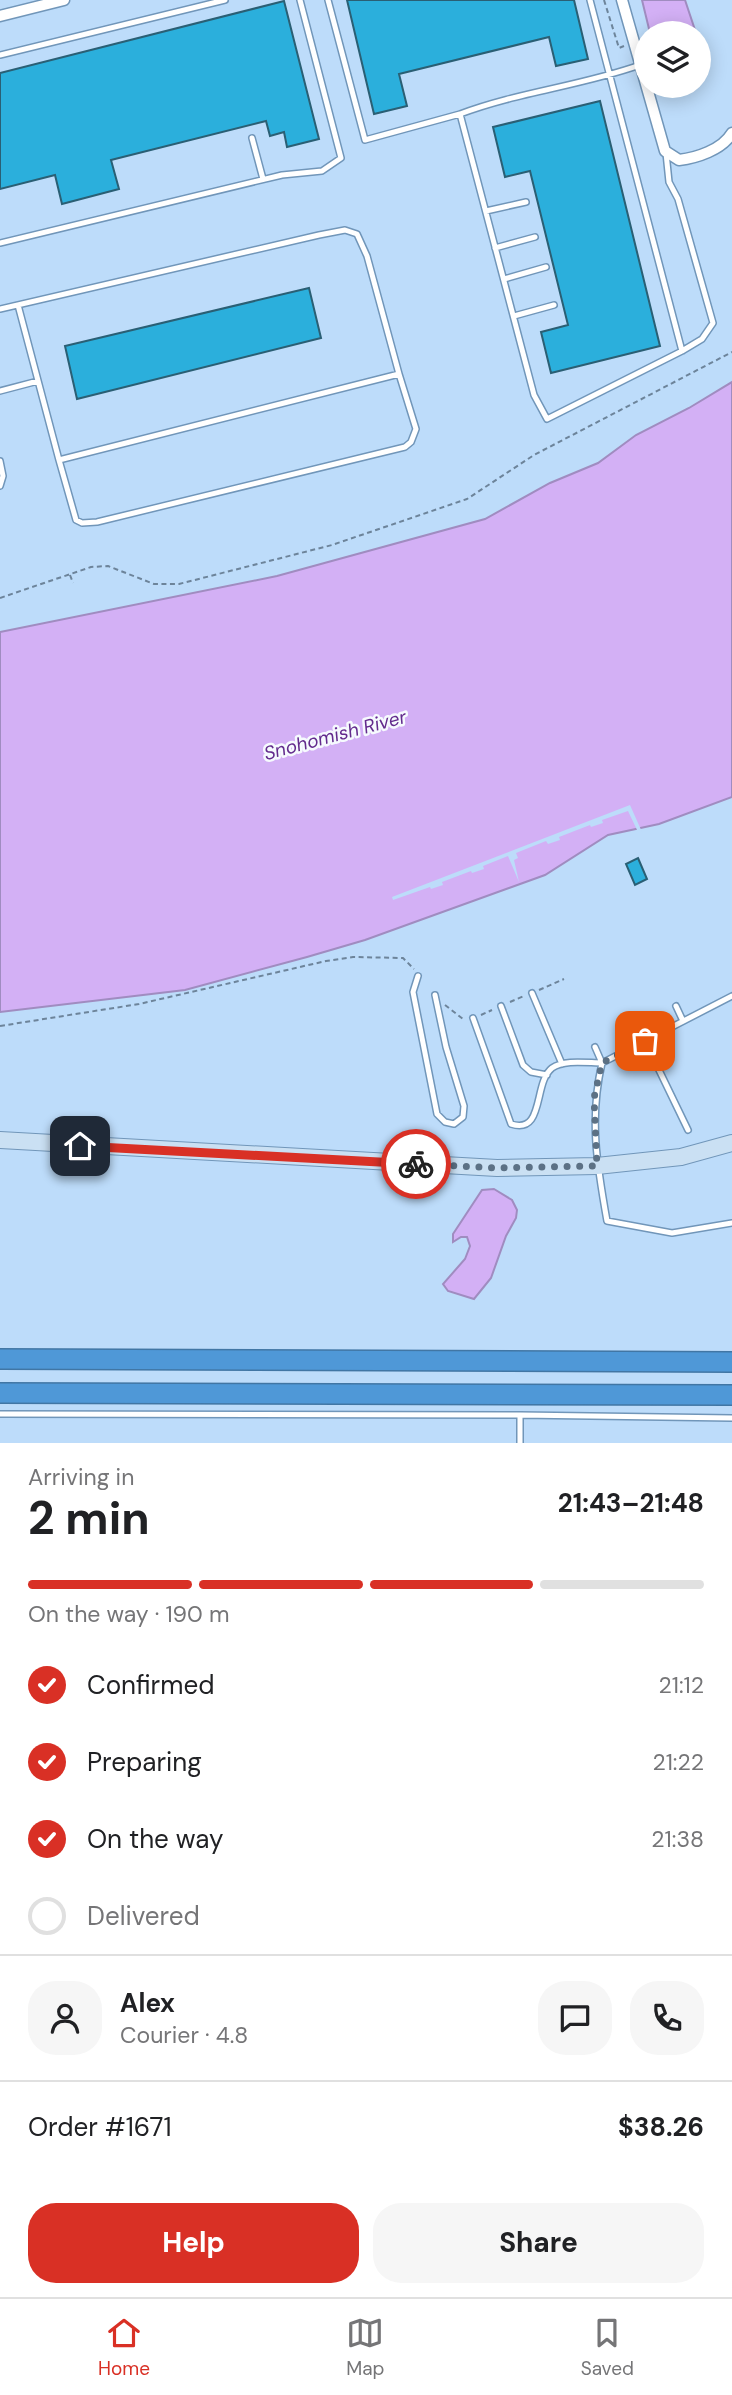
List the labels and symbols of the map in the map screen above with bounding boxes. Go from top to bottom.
water label: Snohomish River [261,704,410,766]
pin [615,1011,675,1071]
pin [50,1116,110,1176]
courier [381,1129,451,1199]

